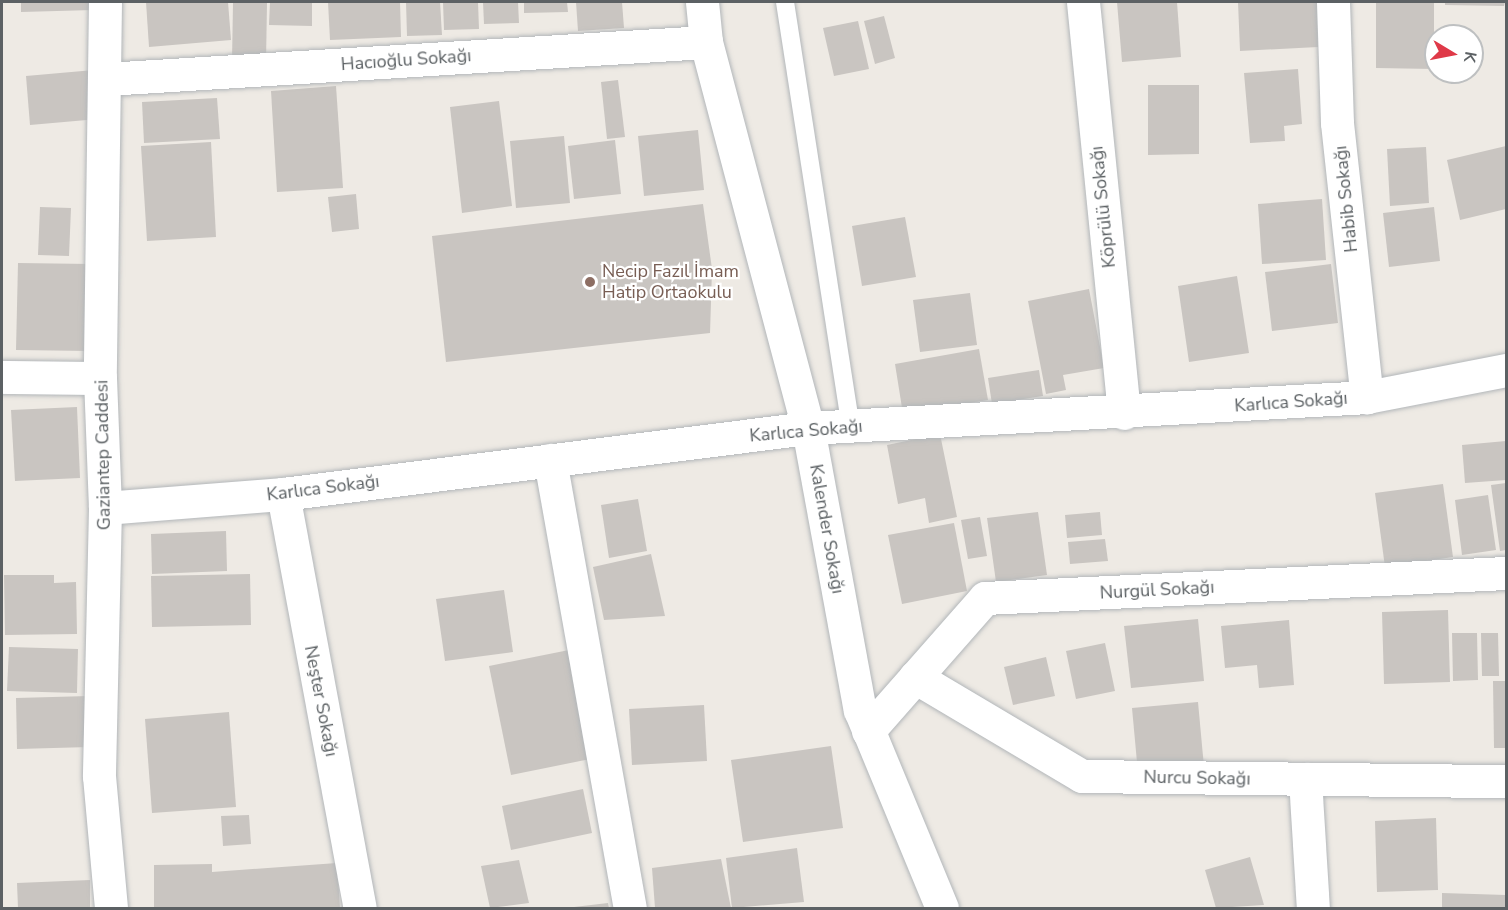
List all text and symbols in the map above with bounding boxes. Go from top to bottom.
north arrow [1424,24,1484,84]
street label: Hacıoğlu Sokağı [340,45,472,75]
text: K [1458,50,1482,64]
street label: Köprülü Sokağı [1086,145,1120,269]
street label: Habib Sokağı [1330,145,1362,253]
place label: Necip Fazıl İmam Hatip Ortaokulu [602,261,739,304]
marker: Necip Fazıl İmam Hatip Ortaokulu [583,275,597,289]
street label: Gaziantep Caddesi [91,380,115,530]
street label: Karlıca Sokağı [1234,387,1348,417]
street label: Karlıca Sokağı [749,415,863,447]
street label: Kalender Sokağı [805,463,849,595]
street label: Karlıca Sokağı [265,470,381,506]
street label: Nurgül Sokağı [1099,576,1215,604]
street label: Neşter Sokağı [300,644,342,758]
street label: Nurcu Sokağı [1143,766,1251,790]

